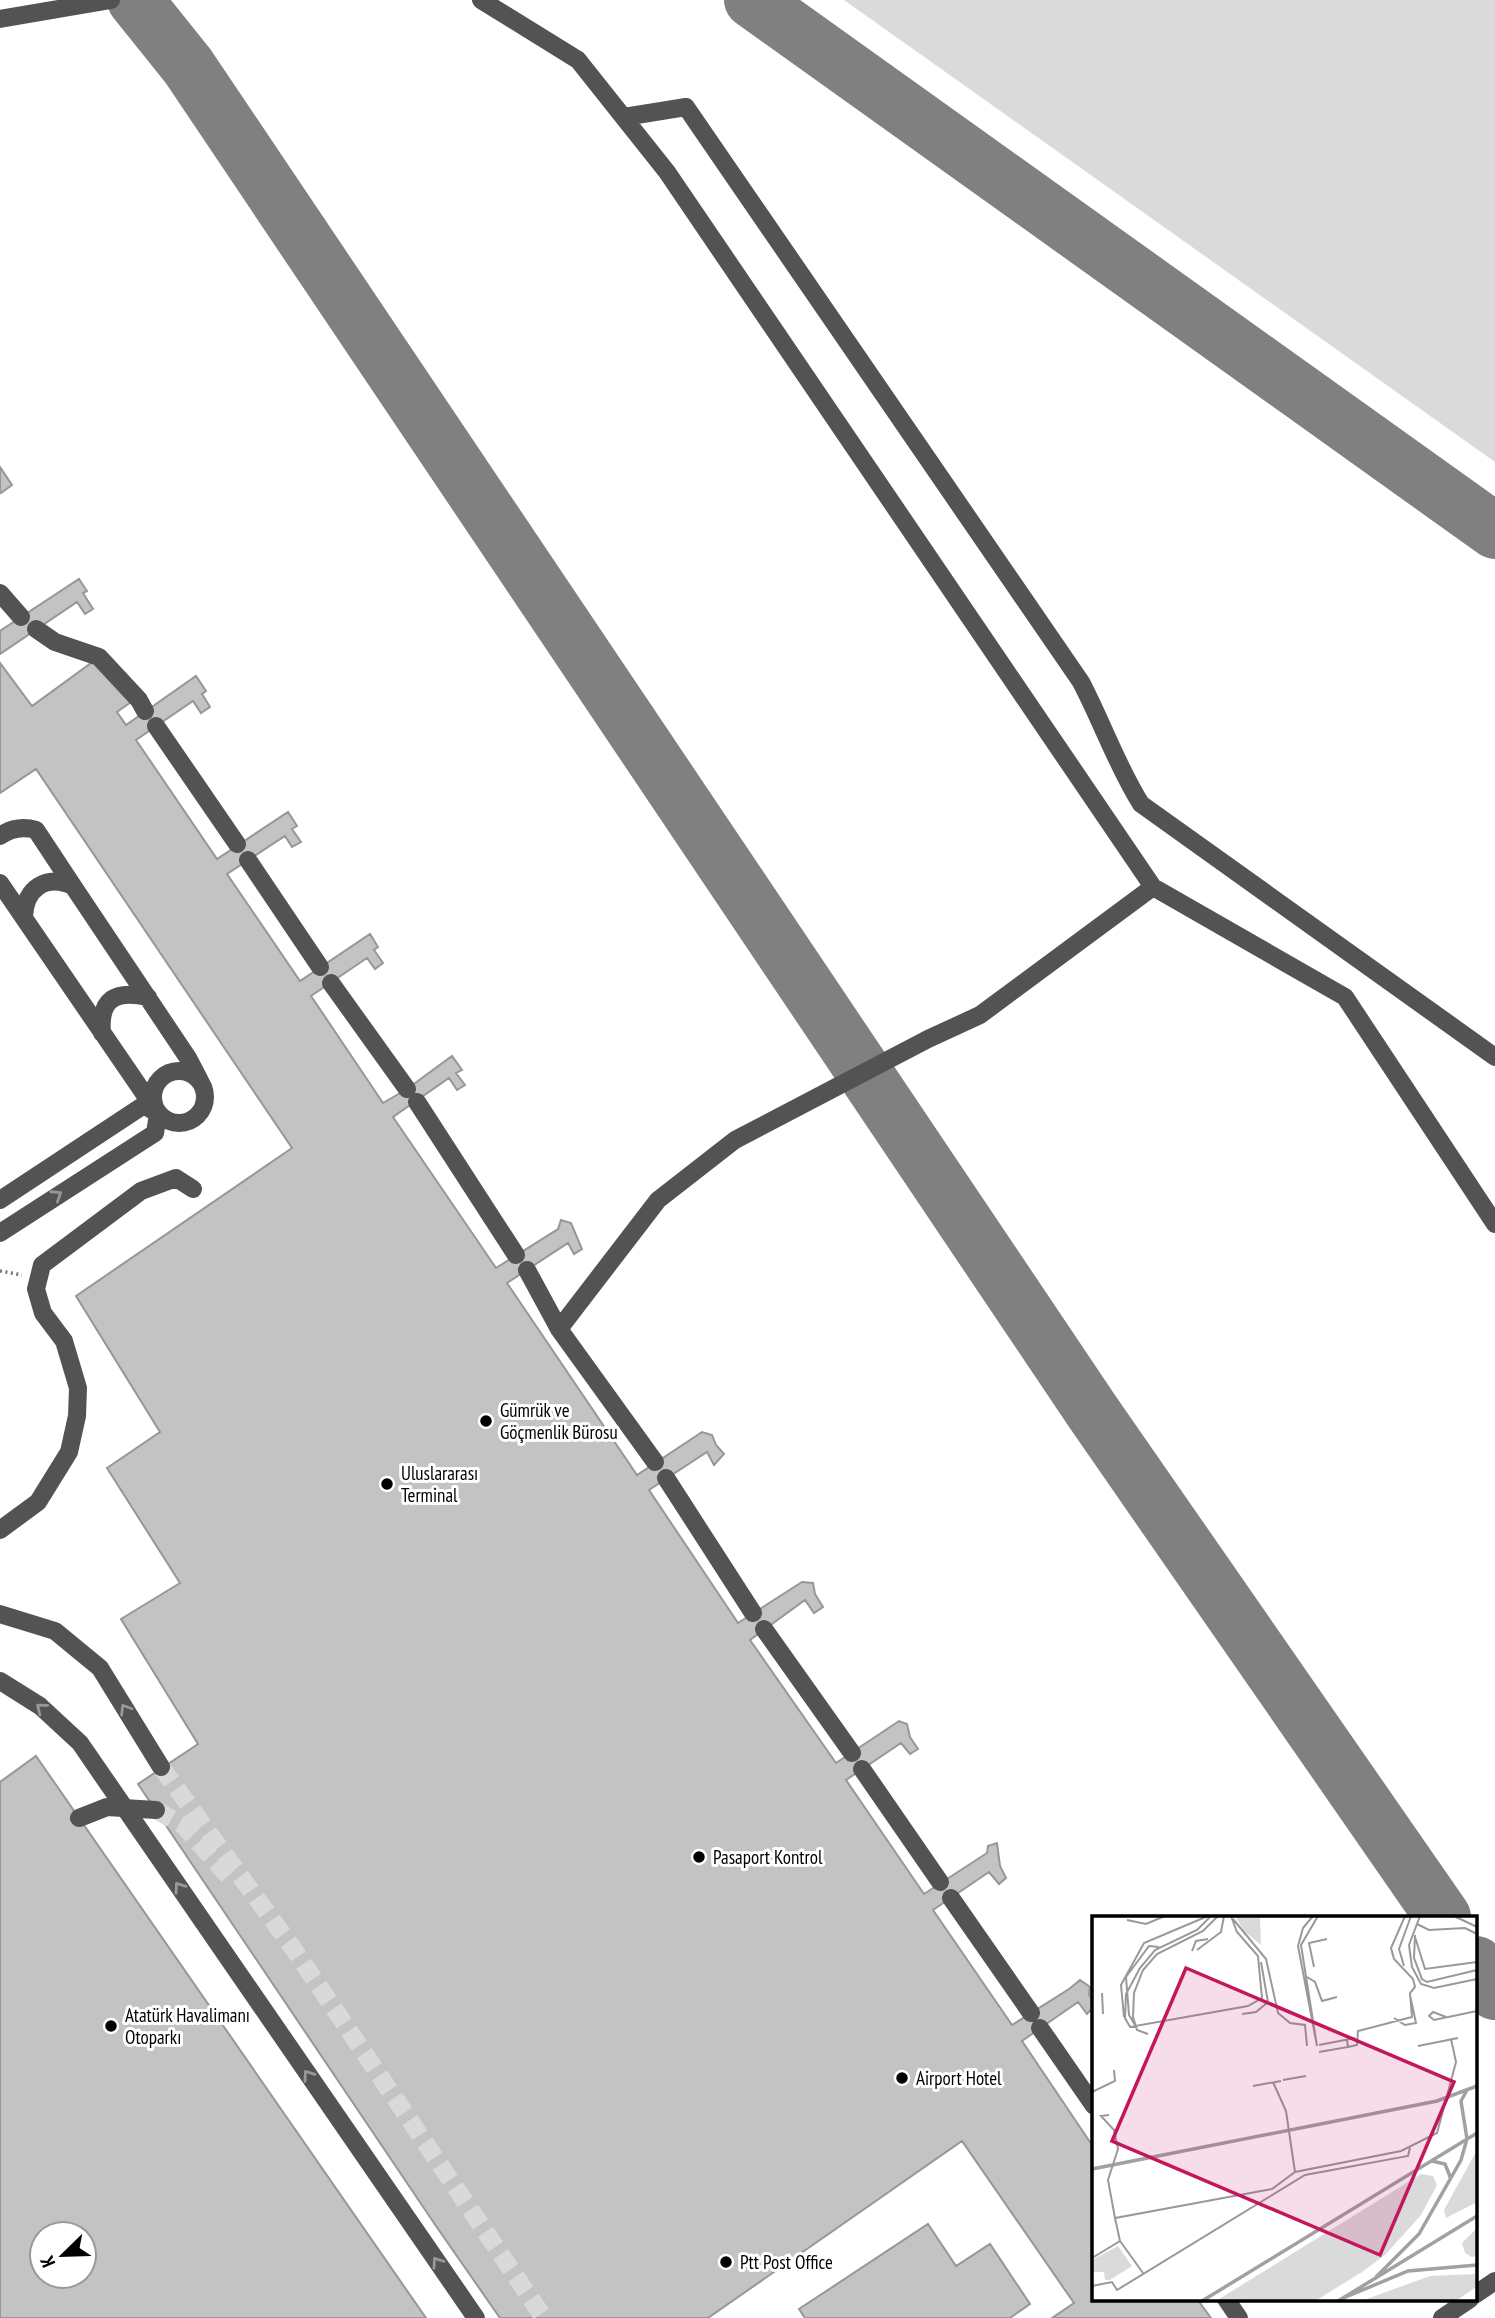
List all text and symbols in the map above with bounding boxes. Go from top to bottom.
one-way arrow [49,1191,62,1204]
place label: Gümrük ve Göçmenlik Bürosu [500,1398,618,1444]
marker: Gümrük ve Göçmenlik Bürosu [478,1413,494,1429]
place label: Uluslararası Terminal [401,1461,478,1507]
marker: Uluslararası Terminal [379,1476,395,1492]
one-way arrow [36,1704,49,1716]
one-way arrow [121,1704,134,1717]
place label: Pasaport Kontrol [713,1845,823,1869]
marker: Pasaport Kontrol [691,1849,707,1865]
one-way arrow [175,1882,187,1895]
inset map [1092,1916,1478,2300]
place label: Atatürk Havalimanı Otoparkı [125,2003,250,2049]
marker: Atatürk Havalimanı Otoparkı [103,2018,119,2034]
place label: Airport Hotel [916,2066,1002,2090]
one-way arrow [303,2069,316,2082]
marker: Airport Hotel [894,2070,910,2086]
north arrow [28,2220,98,2290]
place label: Ptt Post Office [740,2250,833,2274]
text: K [34,2252,60,2271]
marker: Ptt Post Office [718,2254,734,2270]
one-way arrow [433,2257,445,2270]

